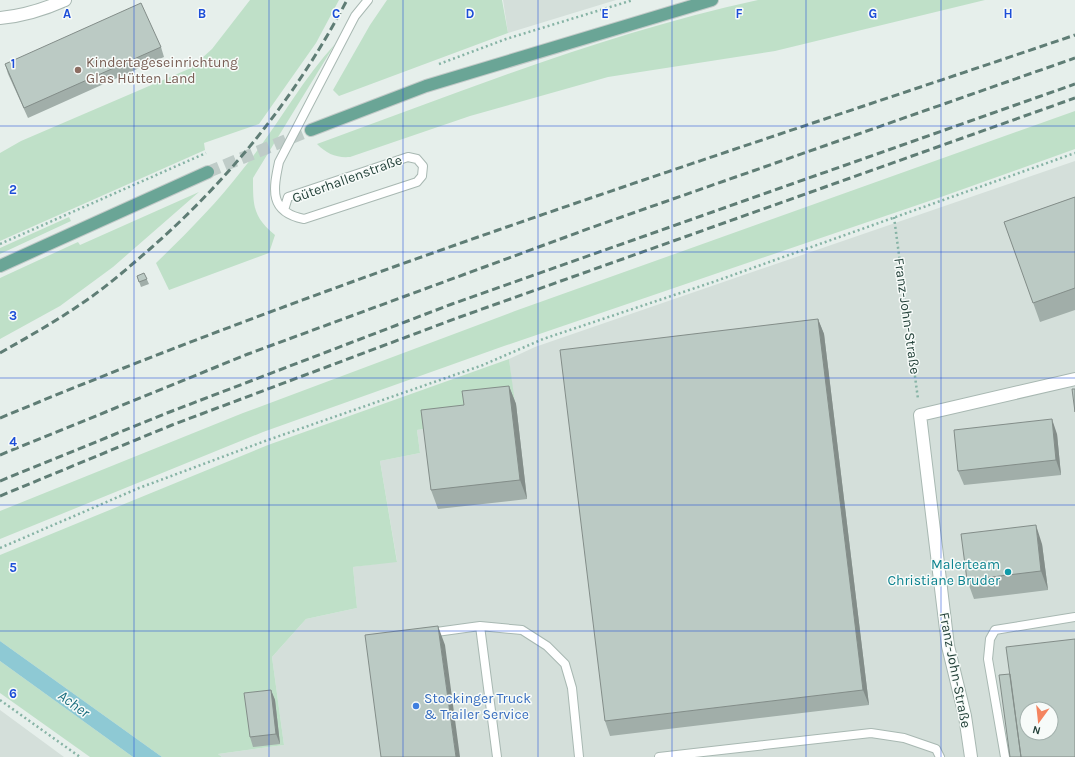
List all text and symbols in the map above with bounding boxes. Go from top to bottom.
text: A [63,6,71,21]
text: B [198,6,206,21]
text: C [332,6,340,21]
text: D [466,6,475,21]
text: E [601,6,609,21]
text: F [735,6,743,21]
text: G [869,6,877,21]
text: H [1003,6,1013,21]
place label: Kindertageseinrichtung Glas Hütten Land [86,54,238,87]
text: 1 [11,56,15,71]
marker: Kindertageseinrichtung Glas Hütten Land [73,65,83,75]
street label: Güterhallenstraße [290,151,404,207]
text: 2 [9,182,17,197]
street label: Franz-John-Straße [890,257,924,375]
text: 3 [9,308,17,323]
text: 4 [9,434,17,449]
place label: Malerteam Christiane Bruder [887,556,1001,589]
text: 5 [9,560,17,575]
marker: Malerteam Christiane Bruder [1003,567,1013,577]
street label: Franz-John-Straße [935,611,975,729]
text: 6 [9,686,17,701]
water label: Acher [55,686,94,722]
place label: Stockinger Truck & Trailer Service [424,690,531,723]
marker: Stockinger Truck & Trailer Service [411,701,421,711]
north arrow [1019,701,1059,741]
text: N [1031,723,1042,737]

